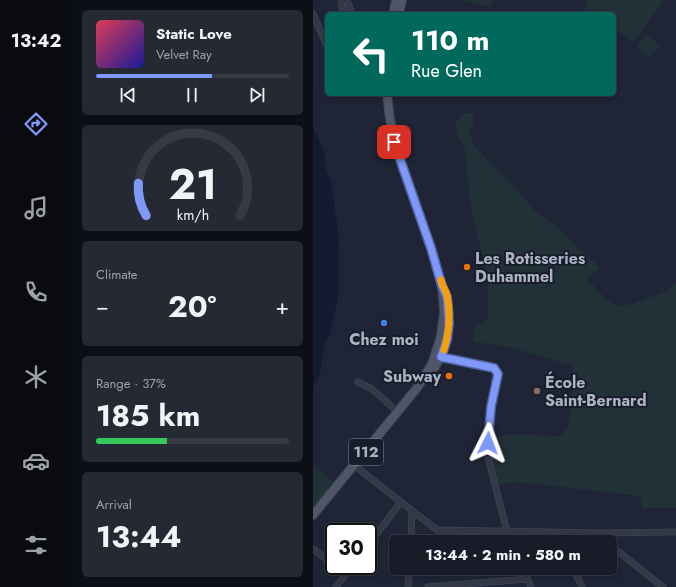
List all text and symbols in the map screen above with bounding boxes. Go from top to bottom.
text: 110 m [411,20,489,61]
text: Static Love [156,23,232,45]
text: 13:42 [11,28,61,54]
icon: left [345,28,397,80]
text: Velvet Ray [156,45,212,64]
text: Rue Glen [411,58,482,84]
icon: previous [117,84,139,106]
icon: pause [181,84,203,106]
icon: next [246,84,268,106]
icon: directions [22,110,50,138]
pin [377,125,411,159]
icon: arrive [383,131,405,153]
text: 21 [168,154,217,215]
icon: music [22,194,50,222]
text: km/h [176,205,209,225]
place label: Les Rotisseries Duhammel [475,247,585,288]
marker: Les Rotisseries Duhammel [462,262,472,272]
text: Climate [96,265,137,284]
icon: phone [22,278,50,306]
text: 20° [168,285,216,328]
text: − [96,290,109,322]
text: + [275,290,289,322]
marker: Chez moi [379,318,389,328]
place label: Chez moi [349,328,419,351]
icon: climate [22,363,50,391]
place label: Subway [383,365,442,388]
marker: Subway [444,371,454,381]
place label: École Saint-Bernard [545,371,647,412]
text: Range · 37% [96,374,166,393]
marker: École Saint-Bernard [532,386,542,396]
text: 185 km [96,394,200,437]
position arrow [467,422,509,464]
road number: 112 [349,439,383,465]
icon: car [22,447,50,475]
text: Arrival [96,495,132,514]
text: 13:44 [96,515,181,558]
speed limit sign: 30 [325,523,377,575]
icon: filters [22,531,50,559]
text: 13:44 · 2 min · 580 m [425,544,581,566]

